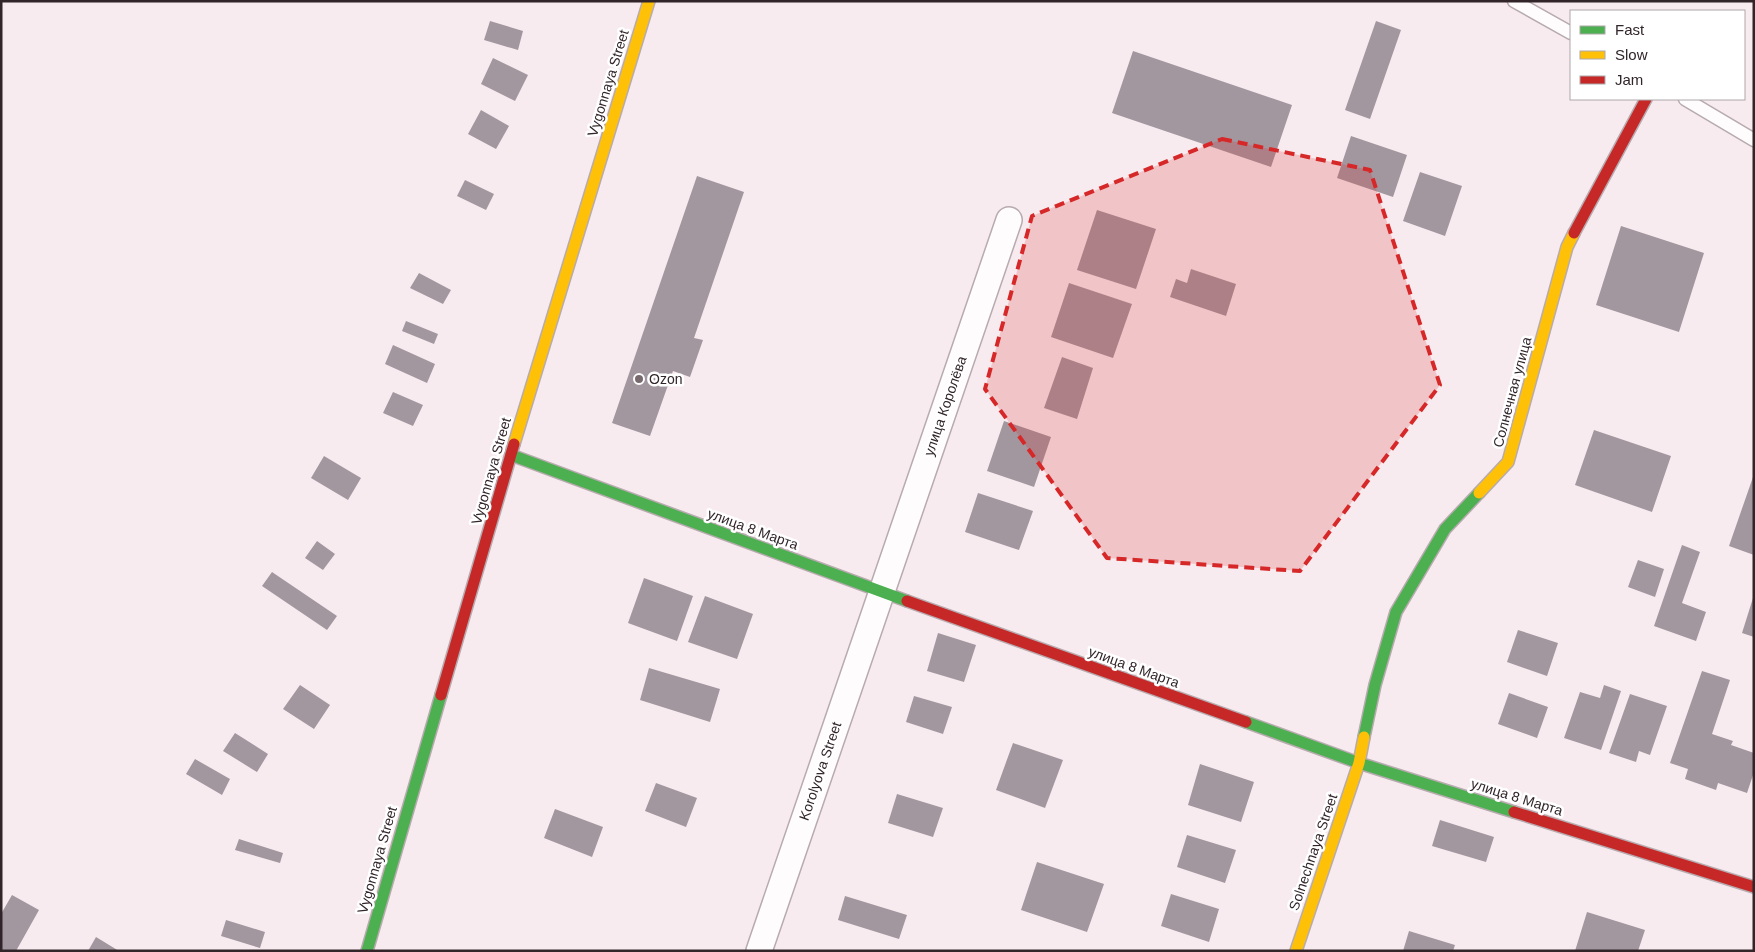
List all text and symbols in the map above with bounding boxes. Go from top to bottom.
legend [1570,10,1745,100]
text: Fast [1615,21,1645,38]
street label: Vygonnaya Street [584,28,632,138]
text: Slow [1615,46,1648,63]
text: Jam [1615,71,1643,88]
street label: Солнечная улица [1490,335,1534,449]
street label: улица Королёва [920,354,970,458]
place label: Ozon [649,371,682,387]
marker: Ozon [633,373,645,385]
street label: Vygonnaya Street [468,415,514,526]
street label: улица 8 Марта [706,505,801,553]
street label: улица 8 Марта [1087,643,1182,691]
street label: Korolyova Street [796,719,844,823]
street label: улица 8 Марта [1469,775,1565,819]
street label: Solnechnaya Street [1286,792,1340,912]
street label: Vygonnaya Street [354,804,400,915]

